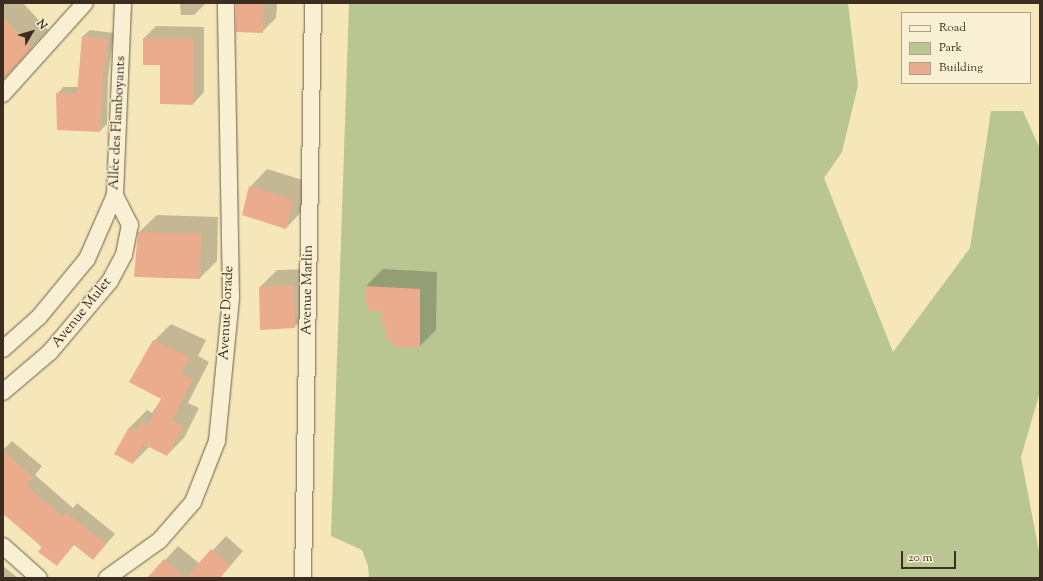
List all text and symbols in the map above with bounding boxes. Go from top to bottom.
north arrow [12,12,52,52]
legend [901,12,1031,84]
text: N [32,16,50,33]
text: Road [939,19,966,37]
text: Park [939,39,962,57]
street label: Allée des Flamboyants [106,56,130,190]
text: Building [939,59,983,77]
street label: Avenue Marlin [299,245,317,335]
street label: Avenue Dorade [216,265,238,361]
street label: Avenue Mulet [49,274,115,352]
scale bar [903,543,958,569]
text: 20 m [908,549,932,567]

